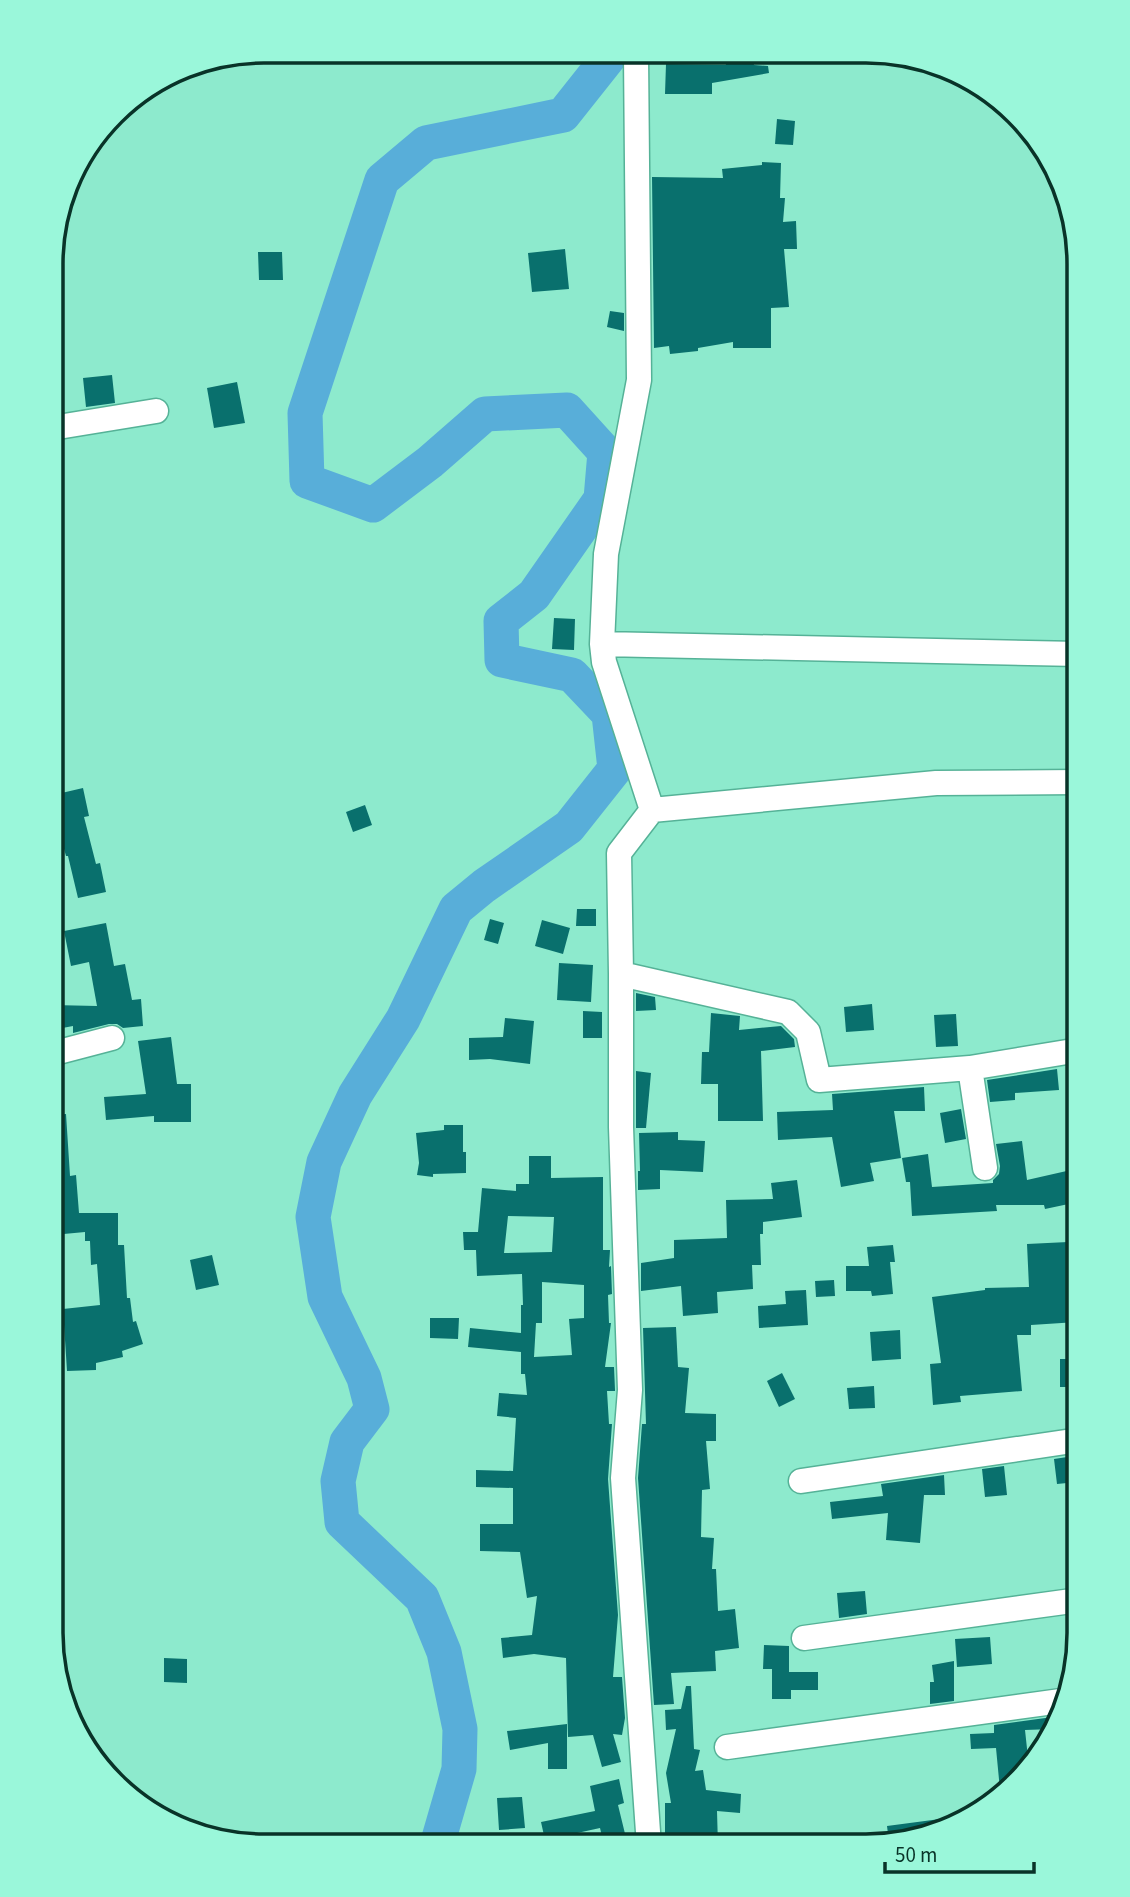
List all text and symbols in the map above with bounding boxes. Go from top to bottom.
scale bar [885,1830,1034,1874]
text: 50 m [895,1840,937,1870]

